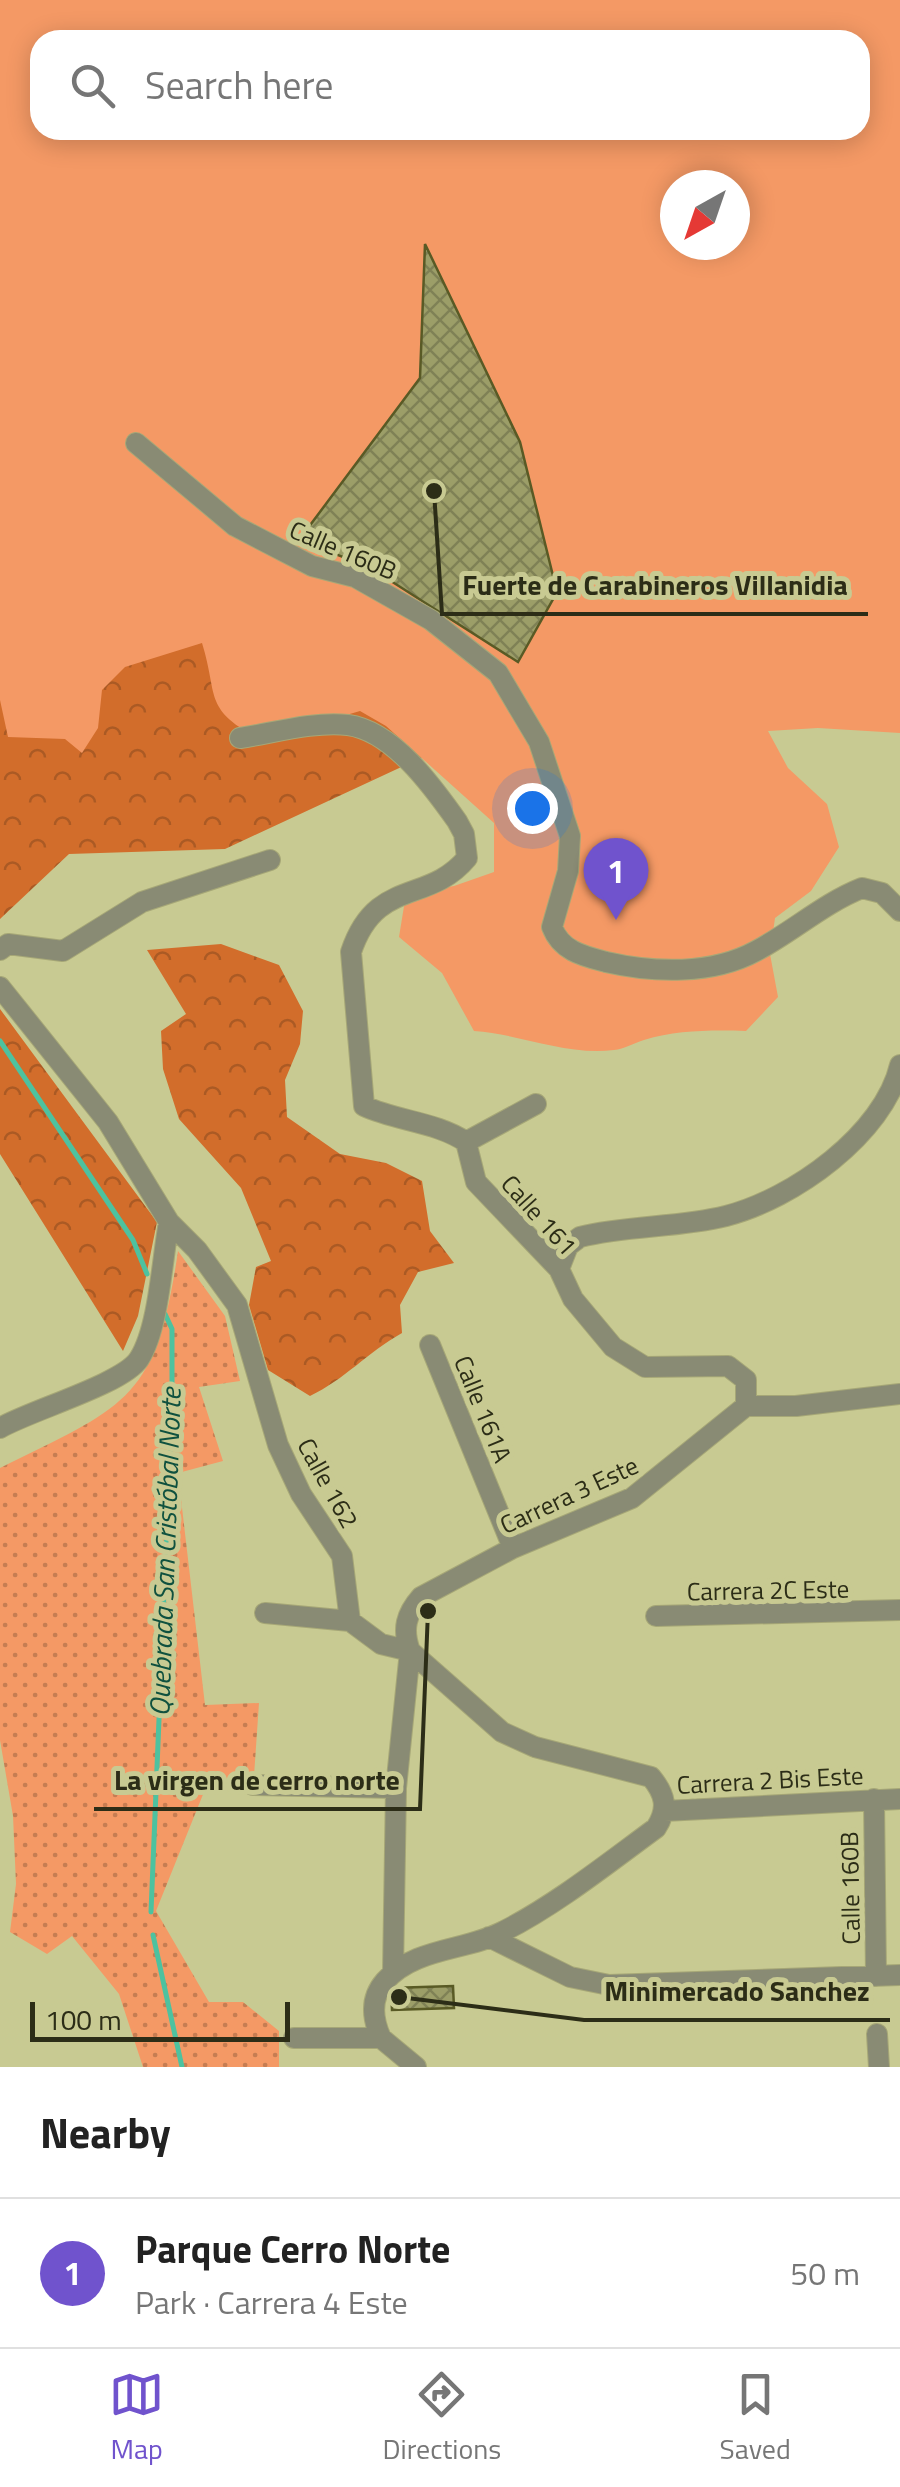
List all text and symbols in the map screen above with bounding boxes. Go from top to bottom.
search box [30,30,870,140]
text: Search here [145,56,333,114]
icon: search [65,58,120,113]
north arrow [660,170,750,260]
street label: Calle 160B [283,510,403,590]
callout: Fuerte de Carabineros Villanidia [442,556,868,614]
text: Fuerte de Carabineros Villanidia [462,563,848,606]
your location [507,783,558,834]
pin: 1 [584,838,648,920]
street label: Calle 161 [492,1166,586,1264]
street label: Calle 161A [444,1350,522,1468]
water label: Quebrada San Cristóbal Norte [137,1385,192,1717]
street label: Calle 162 [288,1431,368,1535]
street label: Carrera 3 Este [494,1446,644,1544]
street label: Carrera 2C Este [686,1570,850,1610]
callout: La virgen de cerro norte [94,1751,420,1809]
street label: Carrera 2 Bis Este [676,1756,864,1804]
text: La virgen de cerro norte [114,1758,400,1801]
street label: Calle 160B [830,1831,870,1945]
callout: Minimercado Sanchez [584,1962,890,2020]
text: Minimercado Sanchez [604,1969,870,2012]
scale bar [30,1997,290,2042]
text: 100 m [45,1998,122,2041]
text: Nearby [40,2100,171,2164]
text: Parque Cerro Norte [135,2220,450,2278]
text: 1 [64,2249,81,2297]
text: 50 m [790,2249,860,2297]
text: Park · Carrera 4 Este [135,2278,408,2326]
tab: Map [109,2367,164,2470]
tab: Directions [382,2367,501,2470]
tab: Saved [720,2367,791,2470]

